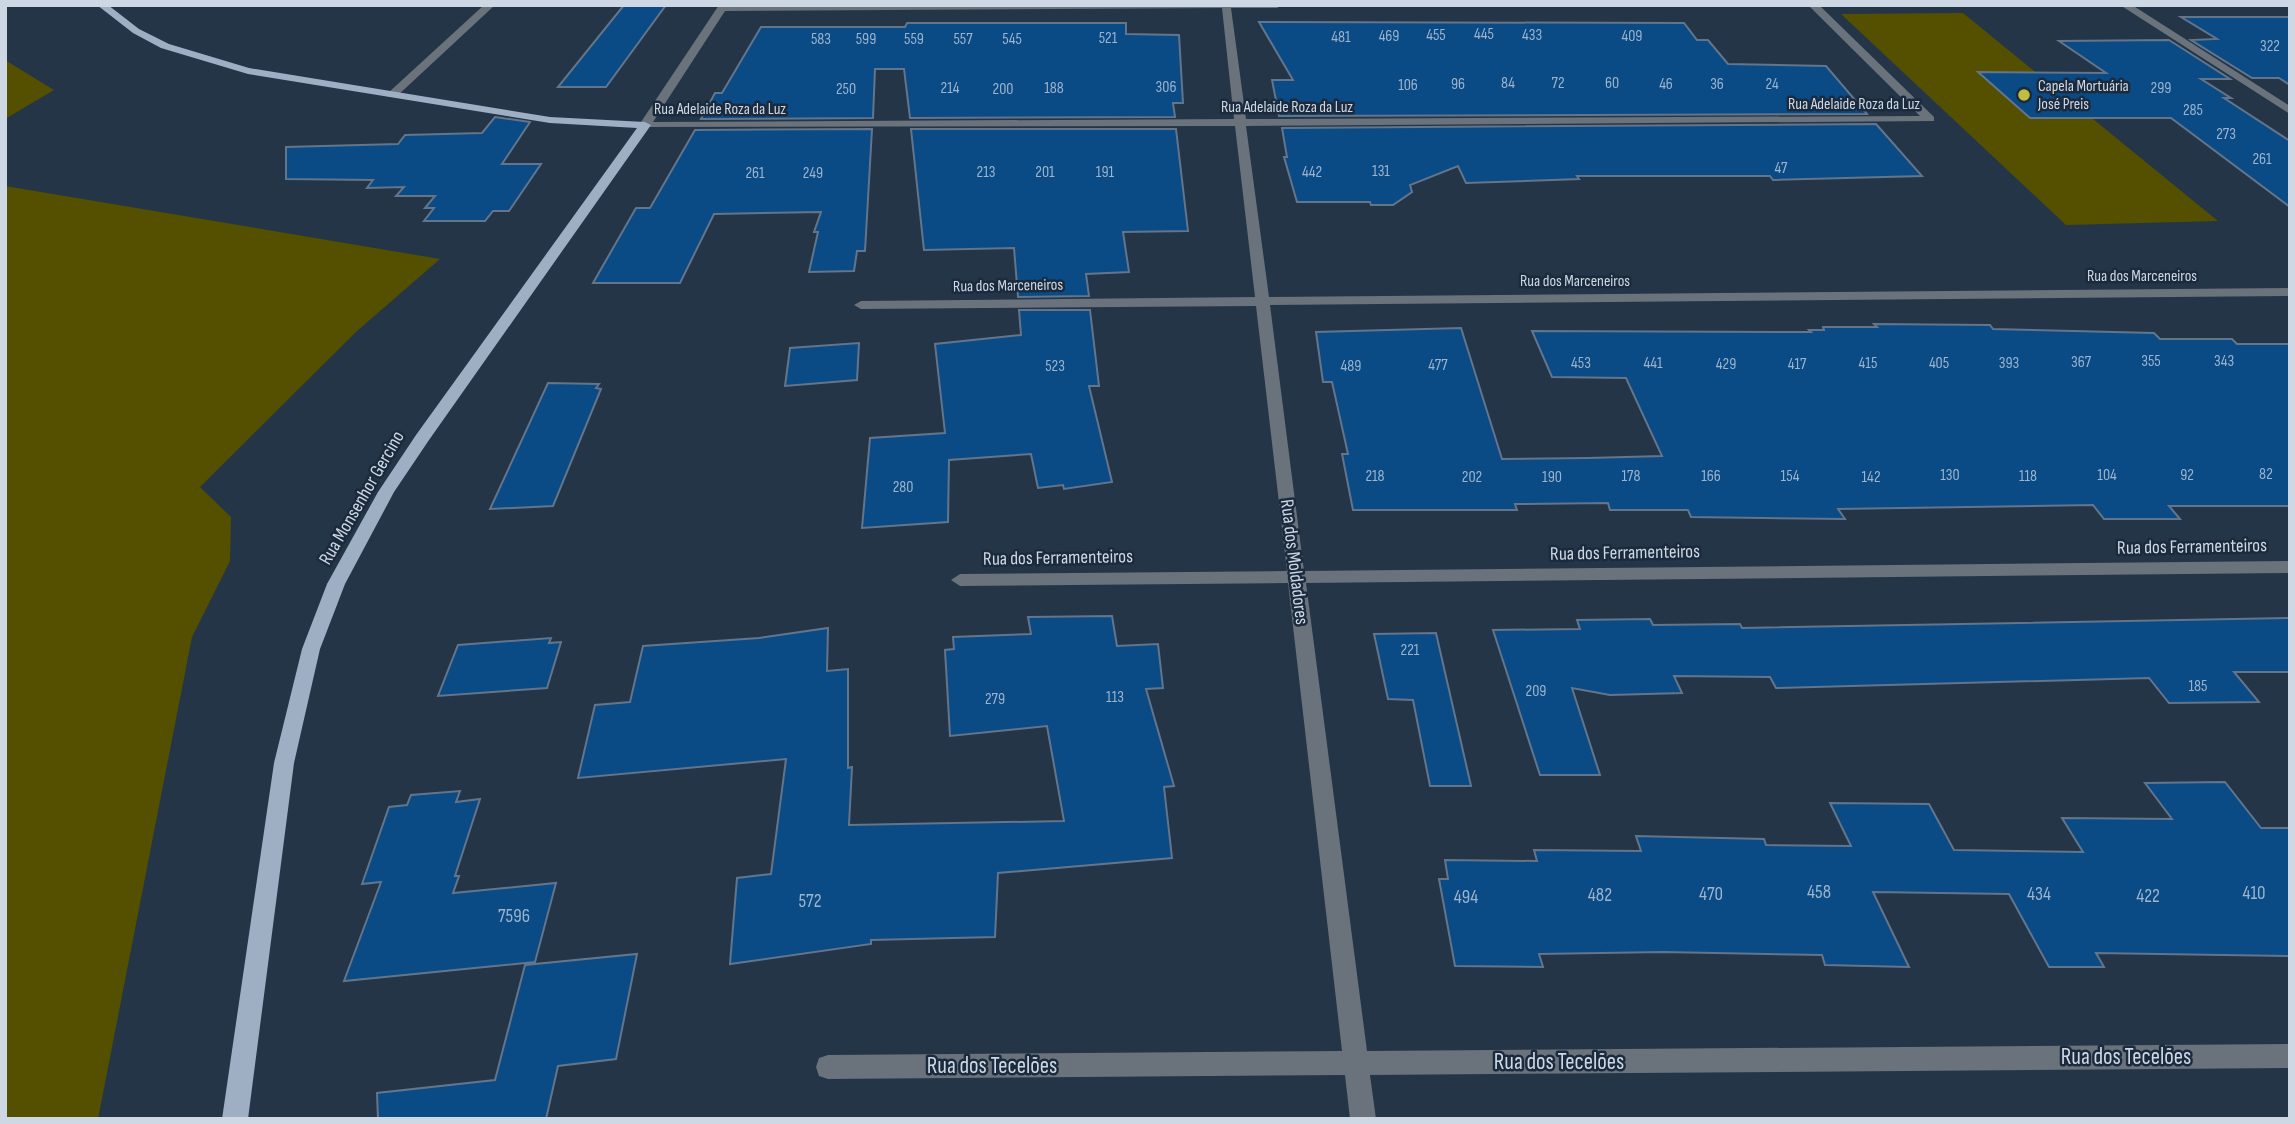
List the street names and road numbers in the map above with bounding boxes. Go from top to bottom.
street label: Rua Adelaide Roza da Luz [1788,95,1920,114]
street label: Rua Adelaide Roza da Luz [1221,98,1353,117]
street label: Rua Adelaide Roza da Luz [654,100,786,119]
street label: Rua dos Marceneiros [2087,267,2197,286]
street label: Rua dos Marceneiros [1520,272,1630,291]
street label: Rua dos Marceneiros [953,276,1063,296]
street label: Rua Monsenhor Gercino [314,427,410,569]
street label: Rua dos Moldadores [1275,498,1313,626]
street label: Rua dos Ferramenteiros [2117,534,2267,560]
street label: Rua dos Ferramenteiros [1550,540,1700,566]
street label: Rua dos Ferramenteiros [983,545,1133,571]
street label: Rua dos Tecelões [2061,1043,2191,1071]
street label: Rua dos Tecelões [1494,1048,1624,1076]
street label: Rua dos Tecelões [927,1052,1057,1080]

